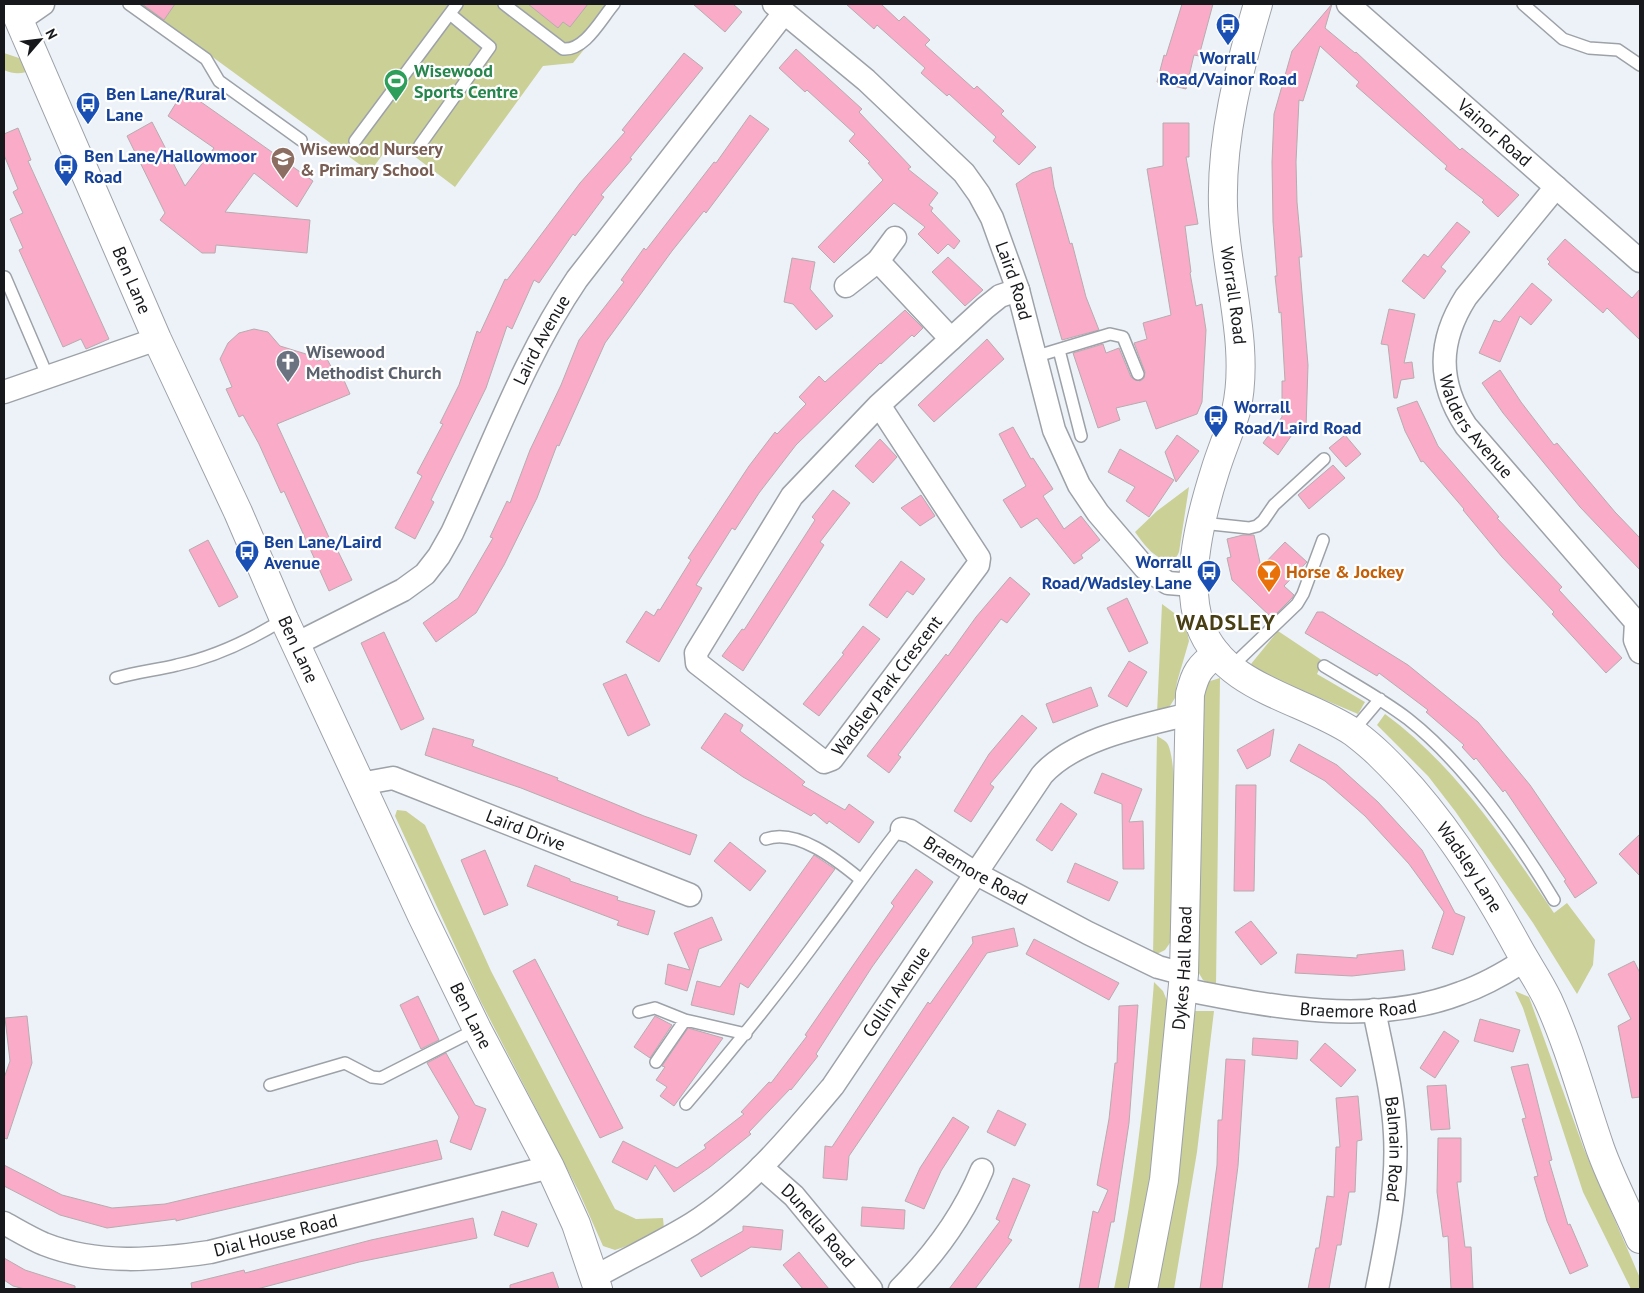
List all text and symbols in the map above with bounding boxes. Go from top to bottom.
bus stop icon: Worrall Road/Vainor Road [1215,12,1241,46]
north arrow [15,15,65,65]
text: N [41,26,62,42]
place label: Worrall Road/Vainor Road [1159,46,1297,90]
place label: Wisewood Sports Centre [414,59,518,103]
sports icon: Wisewood Sports Centre [383,68,409,102]
place label: Ben Lane/Rural Lane [106,82,226,126]
bus stop icon: Ben Lane/Rural Lane [75,91,101,125]
street label: Vainor Road [1452,93,1537,171]
place label: Wisewood Nursery & Primary School [300,137,443,181]
place label: Ben Lane/Hallowmoor Road [84,144,257,188]
school or university icon: Wisewood Nursery & Primary School [270,146,296,180]
bus stop icon: Ben Lane/Hallowmoor Road [53,153,79,187]
street label: Laird Road [990,238,1037,322]
street label: Ben Lane [107,243,157,317]
street label: Worrall Road [1216,245,1252,345]
street label: Laird Avenue [508,290,575,389]
place label: Wisewood Methodist Church [306,340,442,384]
church icon: Wisewood Methodist Church [275,349,301,383]
street label: Walders Avenue [1434,372,1518,483]
place label: Worrall Road/Laird Road [1234,395,1361,439]
bus stop icon: Worrall Road/Laird Road [1203,404,1229,438]
place label: Ben Lane/Laird Avenue [264,530,382,574]
bus stop icon: Ben Lane/Laird Avenue [234,539,260,573]
place label: Worrall Road/Wadsley Lane [1042,550,1193,594]
bus stop icon: Worrall Road/Wadsley Lane [1196,559,1222,593]
bar icon: Horse & Jockey [1256,559,1282,593]
place label: Horse & Jockey [1286,560,1404,583]
district label: WADSLEY [1176,608,1276,636]
street label: Wadsley Park Crescent [826,611,947,760]
street label: Ben Lane [273,612,324,686]
street label: Laird Drive [483,804,569,856]
street label: Wadsley Lane [1432,817,1508,917]
street label: Braemore Road [919,831,1032,910]
street label: Dykes Hall Road [1167,906,1196,1031]
street label: Collin Avenue [857,942,935,1042]
street label: Ben Lane [445,979,497,1053]
street label: Braemore Road [1299,994,1418,1023]
street label: Balmain Road [1380,1095,1408,1203]
street label: Dunella Road [777,1178,860,1272]
street label: Dial House Road [211,1209,340,1262]

